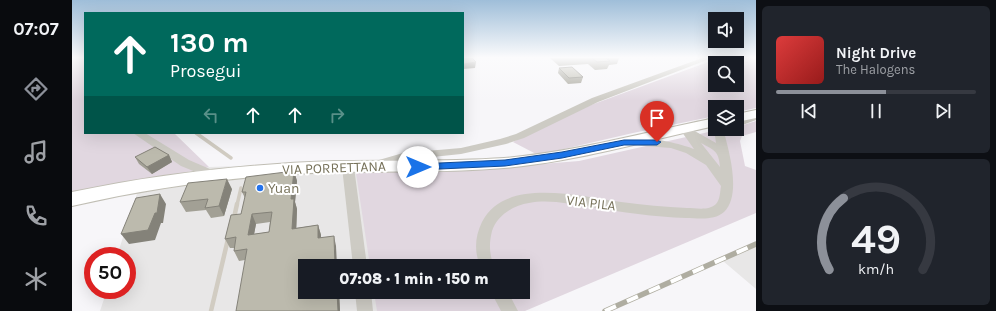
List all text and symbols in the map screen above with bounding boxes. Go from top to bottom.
map controls [708,12,744,136]
button: sound [708,12,744,48]
text: 07:07 [13,18,59,40]
text: 130 m [170,26,249,59]
icon: ahead [104,28,156,80]
text: Night Drive [836,44,916,62]
button: search [708,56,744,92]
text: Prosegui [170,60,241,82]
text: The Halogens [836,62,915,77]
icon: directions [22,75,50,103]
button: layers [708,100,744,136]
icon: previous [798,100,820,122]
icon: pause [865,100,887,122]
icon: next [932,100,954,122]
pin [640,101,674,142]
icon: left [200,104,222,126]
icon: ahead [242,104,264,126]
icon: ahead [284,104,306,126]
icon: right [326,104,348,126]
icon: arrive [646,107,668,129]
icon: music [22,138,50,166]
position arrow [397,146,439,188]
street label: VIA PORRETTANA [282,158,386,178]
place label: Yuan [268,180,299,197]
marker: Yuan [255,183,265,193]
street label: VIA PILA [565,192,617,214]
icon: phone [22,202,50,230]
text: 49 [851,215,901,263]
speed limit sign: 50 [84,247,136,299]
text: km/h [858,260,894,277]
icon: climate [22,265,50,293]
text: 07:08 · 1 min · 150 m [339,270,489,288]

